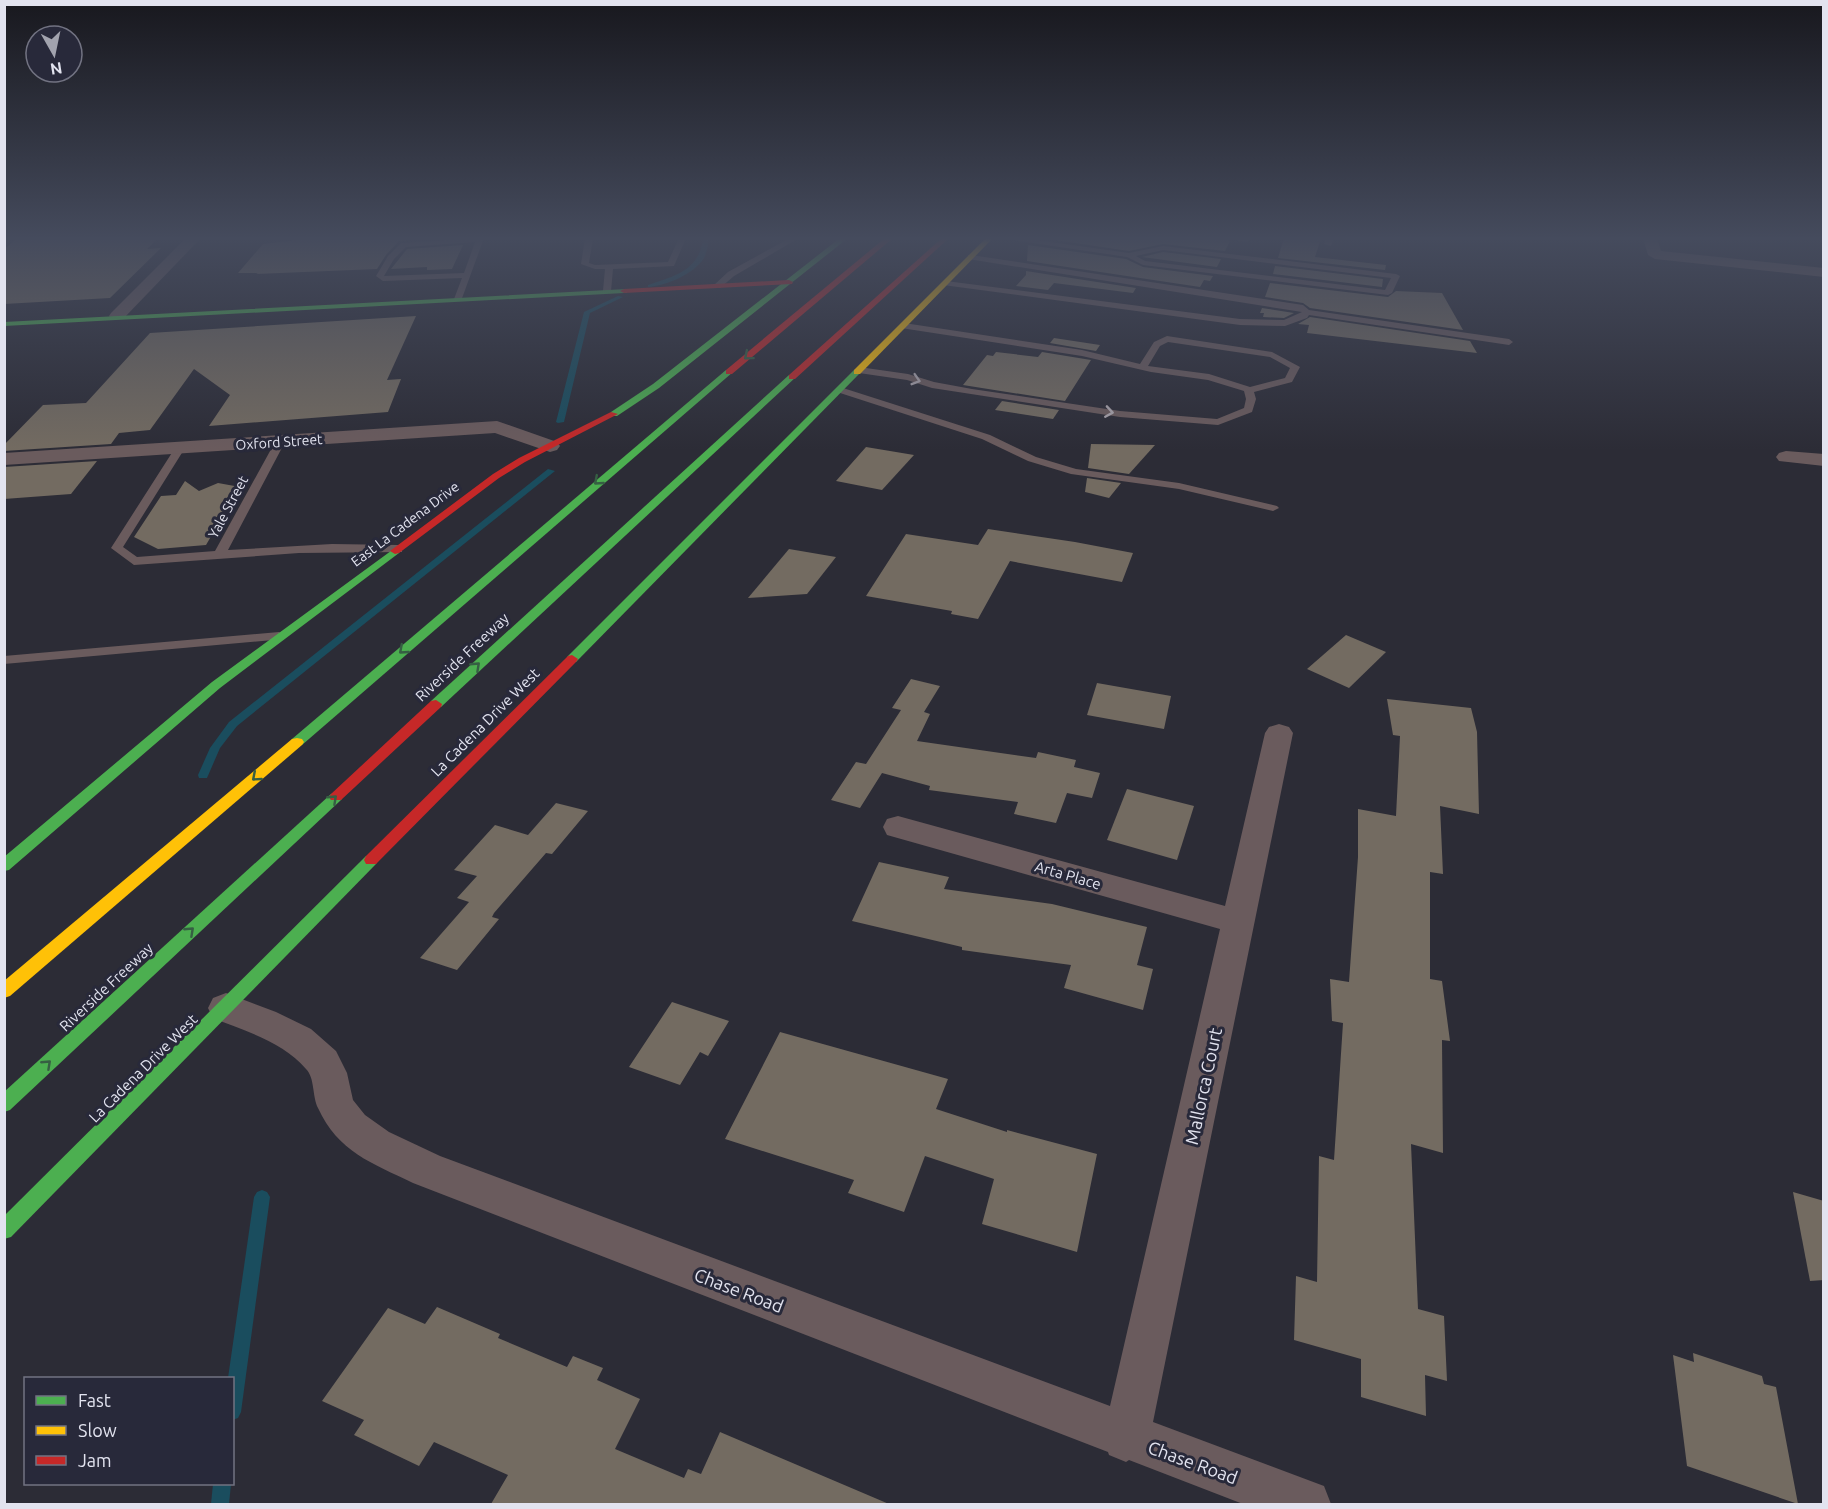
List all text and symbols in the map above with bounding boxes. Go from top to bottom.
north arrow [24,24,84,84]
text: N [49,59,64,79]
one-way arrow [744,349,755,360]
one-way arrow [911,373,921,385]
one-way arrow [1104,405,1113,417]
street label: Oxford Street [235,431,324,453]
street label: Yale Street [205,473,251,541]
one-way arrow [594,474,605,485]
street label: East La Cadena Drive [348,478,462,570]
street label: Riverside Freeway [412,609,512,705]
one-way arrow [399,643,410,654]
one-way arrow [470,662,480,673]
street label: La Cadena Drive West [427,664,543,780]
one-way arrow [252,770,263,781]
one-way arrow [327,795,337,806]
street label: Arta Place [1033,857,1103,893]
one-way arrow [184,927,194,938]
street label: Riverside Freeway [56,939,156,1035]
street label: La Cadena Drive West [85,1010,201,1126]
street label: Mallorca Court [1181,1026,1225,1146]
one-way arrow [41,1060,51,1071]
street label: Chase Road [692,1264,786,1316]
legend [24,1377,234,1485]
text: Fast [78,1390,111,1410]
text: Slow [78,1420,117,1440]
street label: Chase Road [1145,1437,1241,1487]
text: Jam [78,1450,112,1470]

